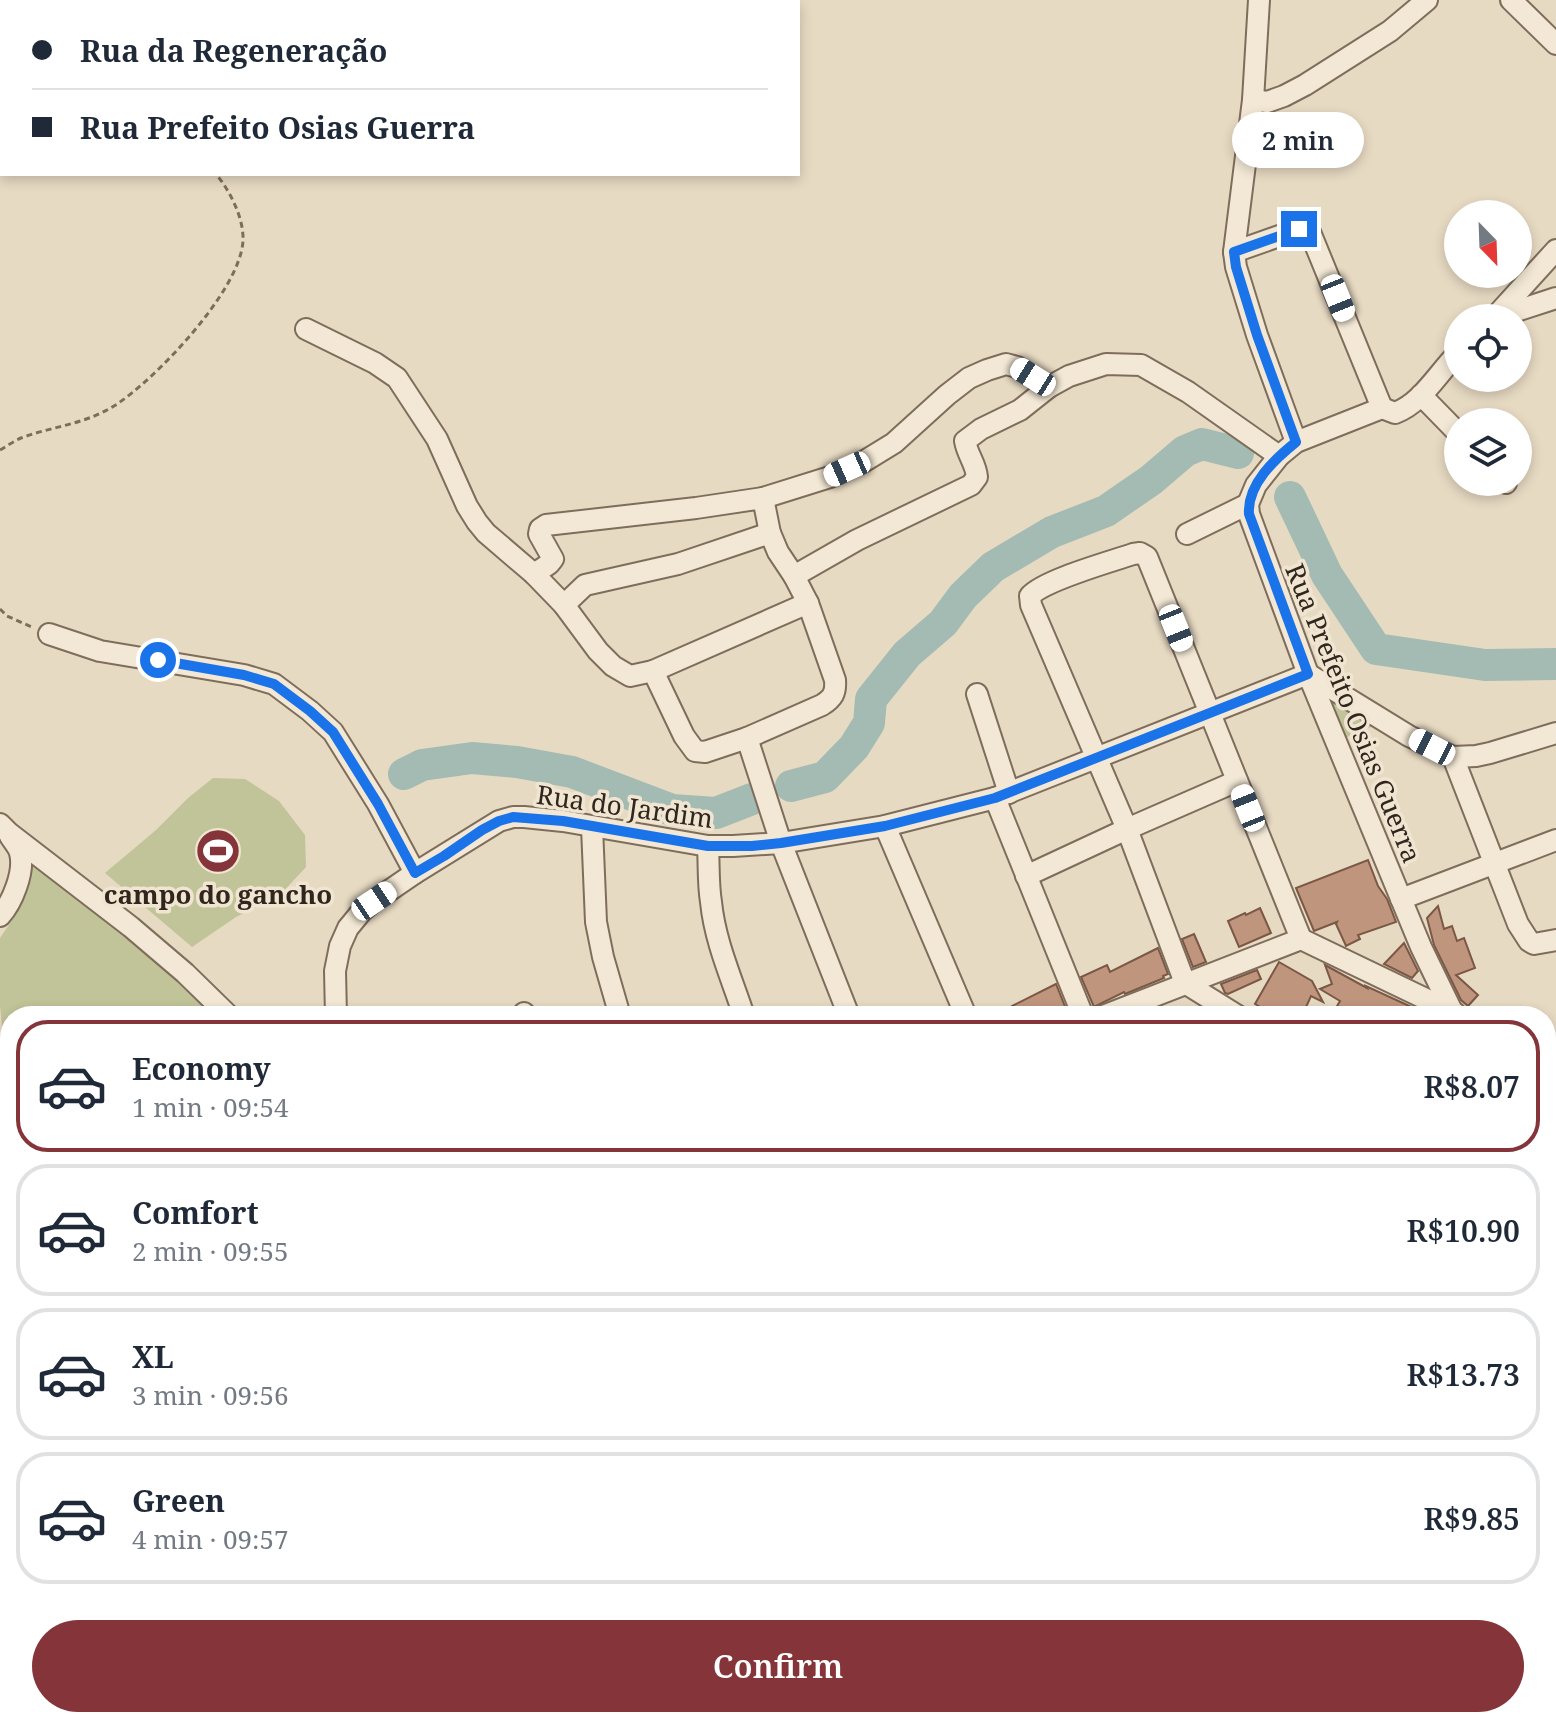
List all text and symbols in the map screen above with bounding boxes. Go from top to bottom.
text: Rua da Regeneração [80,30,387,71]
text: Rua Prefeito Osias Guerra [80,107,475,148]
callout: 2 min [1233,113,1365,169]
text: 2 min [1262,122,1334,158]
north arrow [1444,200,1532,288]
map controls [1444,200,1532,496]
route end [1281,211,1317,247]
car [1318,271,1358,325]
button: locate [1444,304,1532,392]
car [1006,354,1060,400]
button: layers [1444,408,1532,496]
car [820,448,874,490]
street label: Rua Prefeito Osias Guerra [1277,558,1431,868]
car [1156,601,1196,655]
route start [140,642,176,678]
car [1405,725,1459,769]
street label: Rua do Jardim [535,776,715,836]
car [1228,781,1268,835]
sports icon: campo do gancho [194,827,242,875]
place label: campo do gancho [104,876,332,912]
car [347,878,401,924]
text: Economy [132,1048,271,1089]
icon: car [36,1050,108,1122]
text: R$8.07 [1423,1066,1520,1107]
text: 1 min · 09:54 [132,1089,289,1125]
text: Comfort [132,1192,259,1233]
icon: car [36,1194,108,1266]
text: R$10.90 [1407,1210,1520,1251]
text: 2 min · 09:55 [132,1233,289,1269]
text: XL [132,1336,174,1377]
icon: car [36,1338,108,1410]
text: R$13.73 [1407,1354,1520,1395]
text: 3 min · 09:56 [132,1377,289,1413]
text: Green [132,1480,225,1521]
icon: car [36,1482,108,1554]
text: R$9.85 [1423,1498,1520,1539]
text: 4 min · 09:57 [132,1521,289,1557]
button: Confirm [32,1620,1524,1712]

